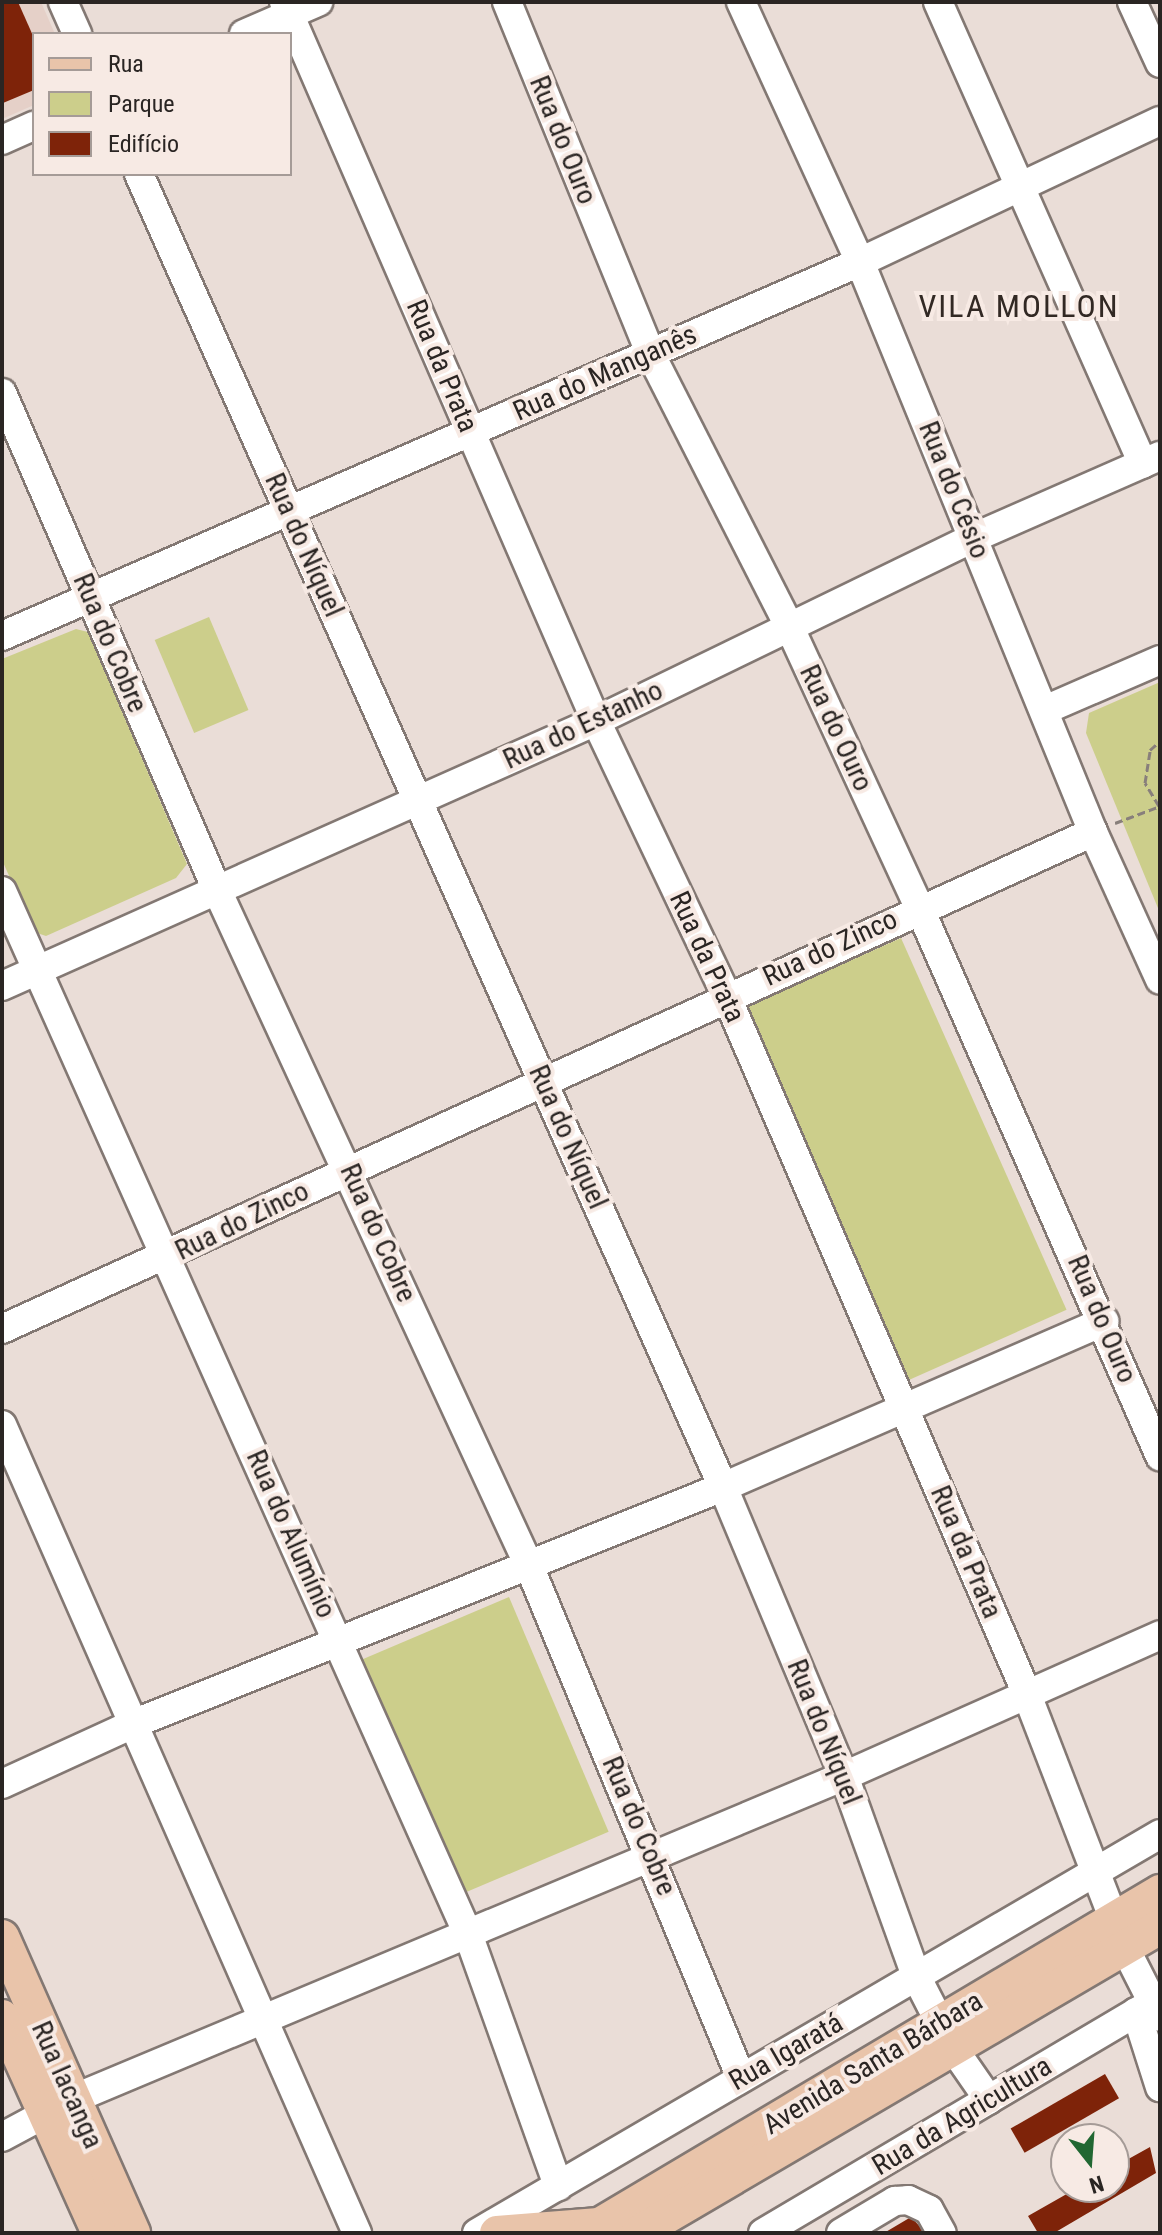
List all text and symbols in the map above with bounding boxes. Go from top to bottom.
legend [32,32,292,176]
text: Rua [108,50,144,78]
street label: Rua do Ouro [522,71,604,209]
text: Parque [108,90,175,118]
text: Edifício [108,130,179,158]
district label: VILA MOLLON [918,287,1120,325]
street label: Rua da Prata [399,295,485,437]
street label: Rua do Manganês [508,318,702,428]
street label: Rua do Césio [911,417,997,563]
street label: Rua do Níquel [257,468,351,622]
street label: Rua do Cobre [66,568,154,718]
street label: Rua do Ouro [792,660,880,796]
street label: Rua do Estanho [498,673,668,777]
street label: Rua da Prata [662,886,752,1028]
street label: Rua do Zinco [758,902,902,994]
street label: Rua do Níquel [521,1060,615,1214]
street label: Rua do Cobre [333,1159,423,1307]
street label: Rua do Zinco [170,1174,314,1268]
street label: Rua do Ouro [1060,1250,1144,1388]
street label: Rua do Alumínio [239,1445,343,1623]
street label: Rua da Prata [923,1481,1009,1623]
street label: Rua do Níquel [780,1654,868,1810]
street label: Rua do Cobre [595,1751,683,1901]
street label: Avenida Santa Bárbara [757,1984,989,2142]
street label: Rua Igaratá [723,2006,849,2098]
street label: Rua Iacanga [24,2016,110,2154]
street label: Rua da Agricultura [866,2049,1058,2183]
north arrow [1050,2123,1130,2203]
text: N [1086,2171,1107,2198]

